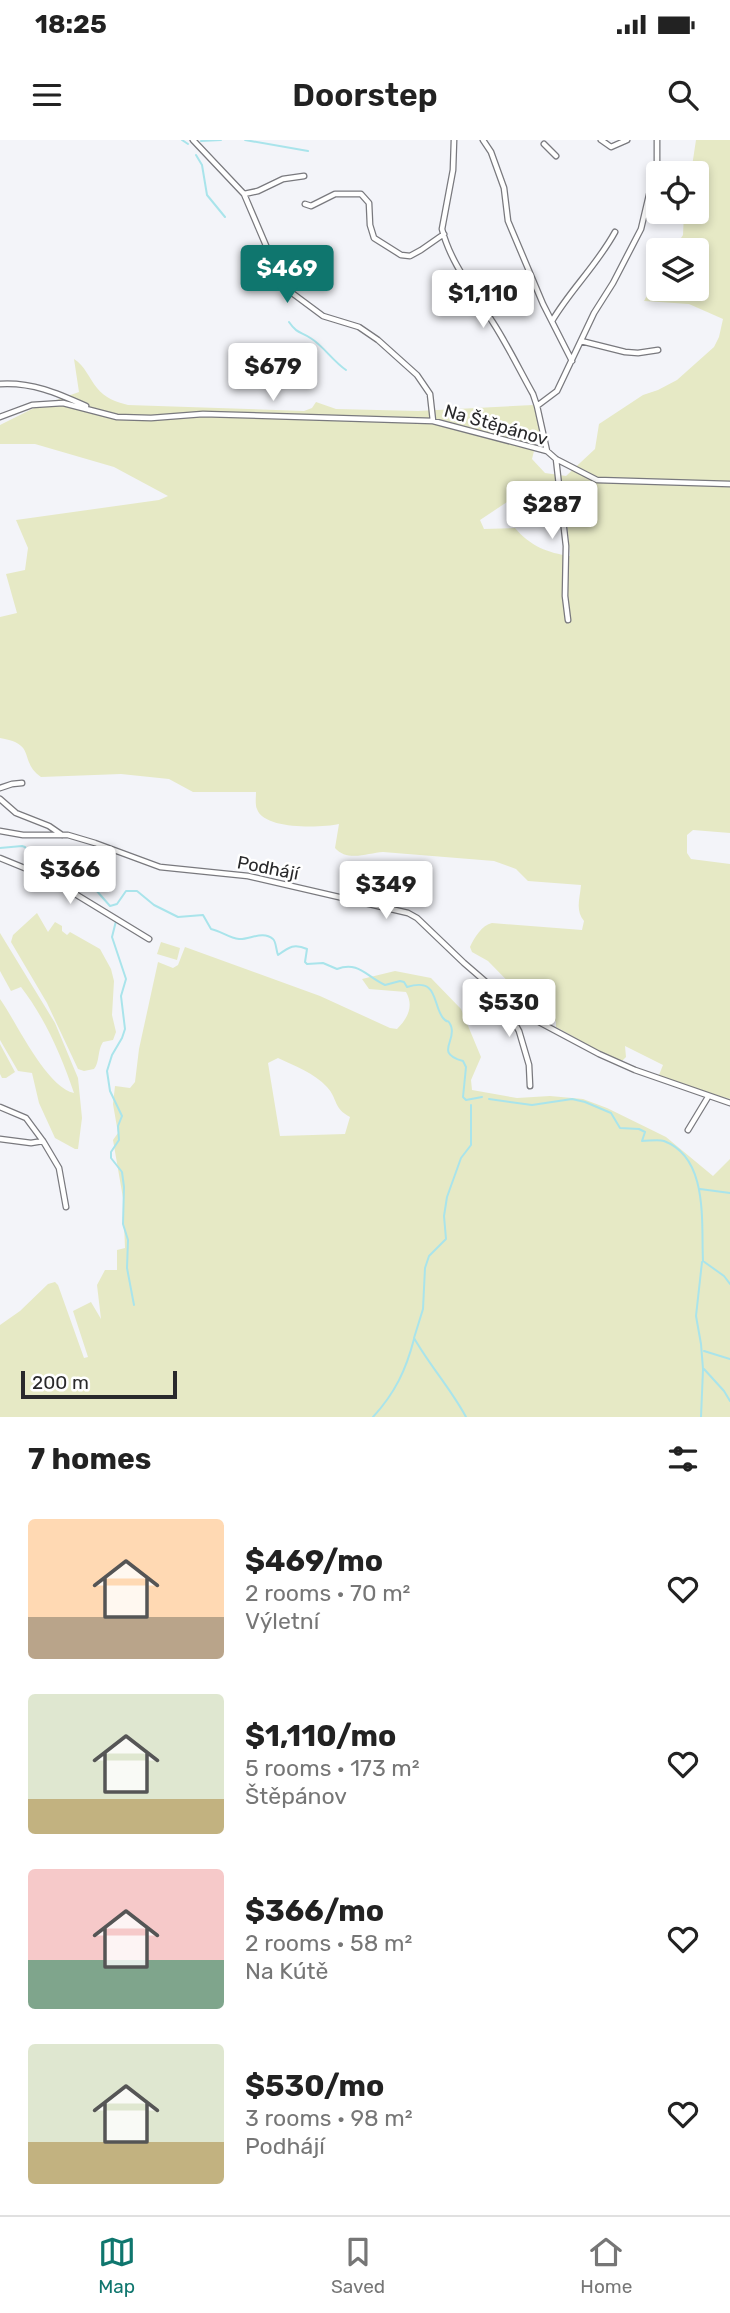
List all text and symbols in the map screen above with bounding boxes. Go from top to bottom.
text: 18:25 [35,9,107,40]
icon: menu [28,76,66,114]
text: Doorstep [292,76,438,114]
icon: search [664,76,702,114]
map controls [646,161,709,301]
button: locate [646,161,709,224]
button: layers [646,238,709,301]
pin: $469 [246,246,328,305]
text: $469 [257,254,317,282]
pin: $1,110 [426,270,540,330]
text: $1,110 [448,279,518,307]
pin: $679 [232,344,314,403]
text: $679 [244,352,302,380]
street label: Na Štěpánov [442,400,550,450]
pin: $287 [511,482,593,541]
text: $287 [522,490,582,518]
pin: $366 [29,846,111,906]
street label: Podhájí [235,851,302,885]
text: $366 [40,855,100,883]
pin: $349 [345,862,427,921]
text: $349 [356,870,416,898]
pin: $530 [468,979,550,1039]
text: $530 [478,988,540,1016]
scale bar [21,1368,177,1400]
text: 200 m [32,1371,89,1394]
icon: filters [664,1440,702,1478]
text: 7 homes [28,1441,151,1477]
text: $469/mo [245,1543,383,1579]
icon: home [84,1547,168,1631]
icon: heart [664,1570,702,1608]
text: 2 rooms · 70 m² [245,1579,410,1607]
text: Výletní [245,1607,319,1635]
text: $1,110/mo [245,1718,396,1754]
icon: home [84,1722,168,1806]
icon: heart [664,1745,702,1783]
text: 5 rooms · 173 m² [245,1754,420,1782]
text: Štěpánov [245,1782,347,1810]
text: $366/mo [245,1893,384,1929]
icon: home [84,1897,168,1981]
icon: heart [664,1920,702,1958]
text: 2 rooms · 58 m² [245,1929,412,1957]
text: Na Kútě [245,1957,328,1985]
text: $530/mo [245,2068,384,2104]
icon: home [84,2072,168,2156]
icon: heart [664,2095,702,2133]
text: 3 rooms · 98 m² [245,2104,413,2132]
text: Podhájí [245,2132,325,2160]
tab: Map [98,2233,136,2298]
tab: Saved [331,2233,385,2298]
tab: Home [580,2233,632,2298]

